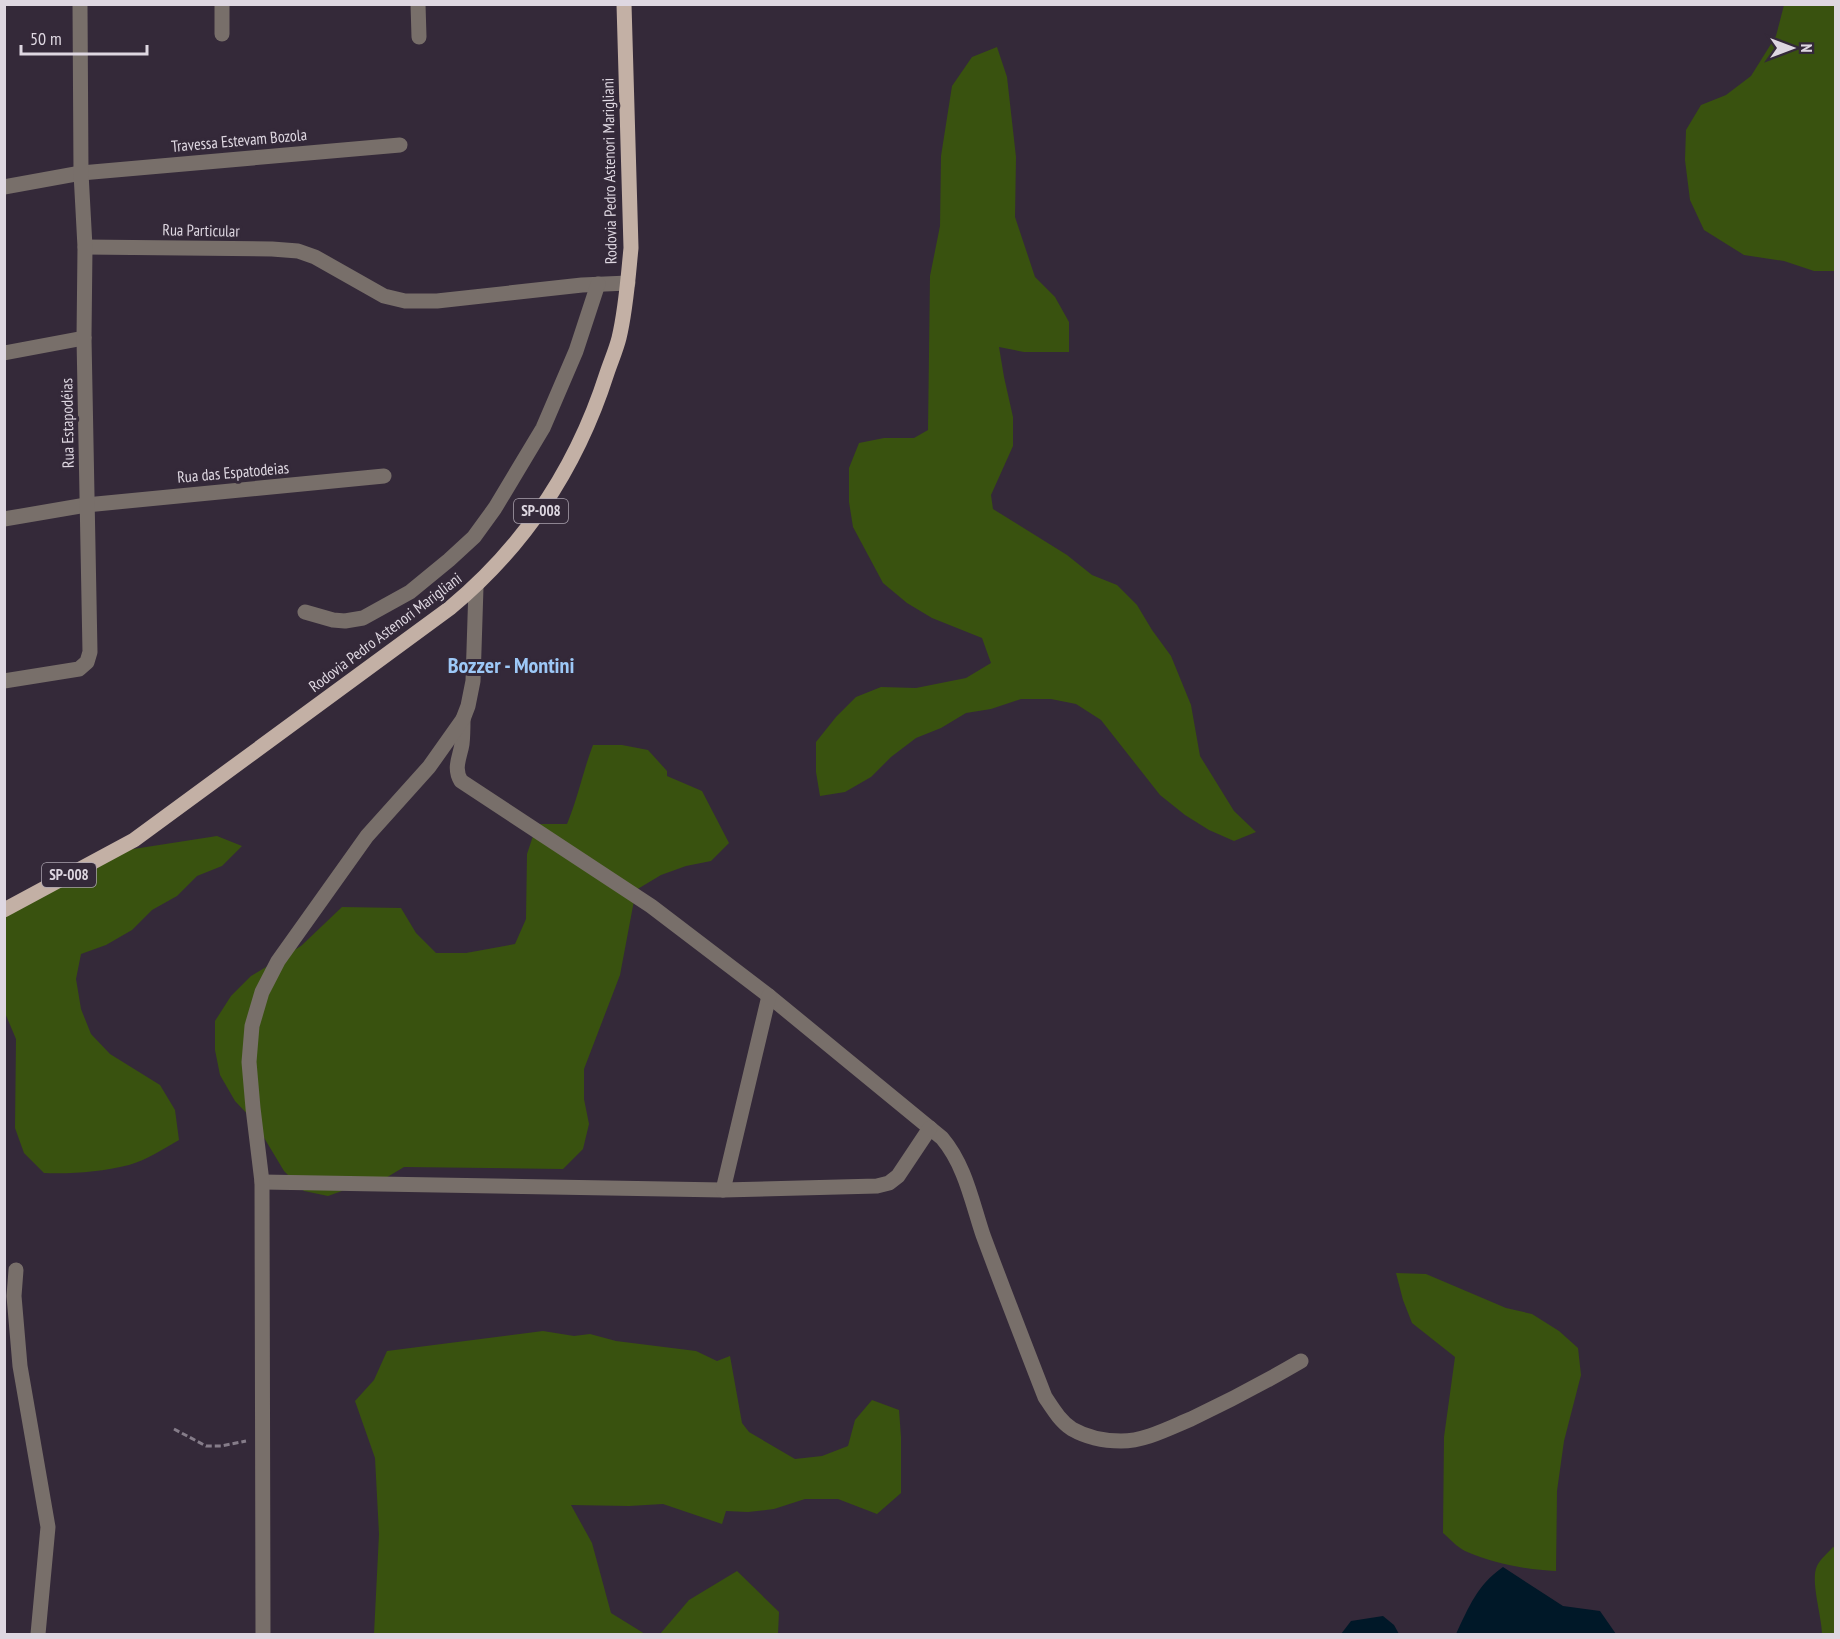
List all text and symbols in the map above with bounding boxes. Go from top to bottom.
scale bar [21,18,147,56]
north arrow [1762,18,1822,78]
text: 50 m [30,27,62,50]
text: N [1797,44,1817,52]
street label: Rodovia Pedro Astenori Marigliani [597,78,621,264]
street label: Travessa Estevam Bozola [170,124,308,156]
street label: Rua Particular [162,219,240,241]
street label: Rua Estapodéias [56,378,78,468]
street label: Rua das Espatodeias [176,457,290,487]
road number: SP-008 [514,499,568,523]
street label: Rodovia Pedro Astenori Marigliani [305,568,465,696]
district label: Bozzer - Montini [448,651,574,679]
road number: SP-008 [42,863,96,887]

